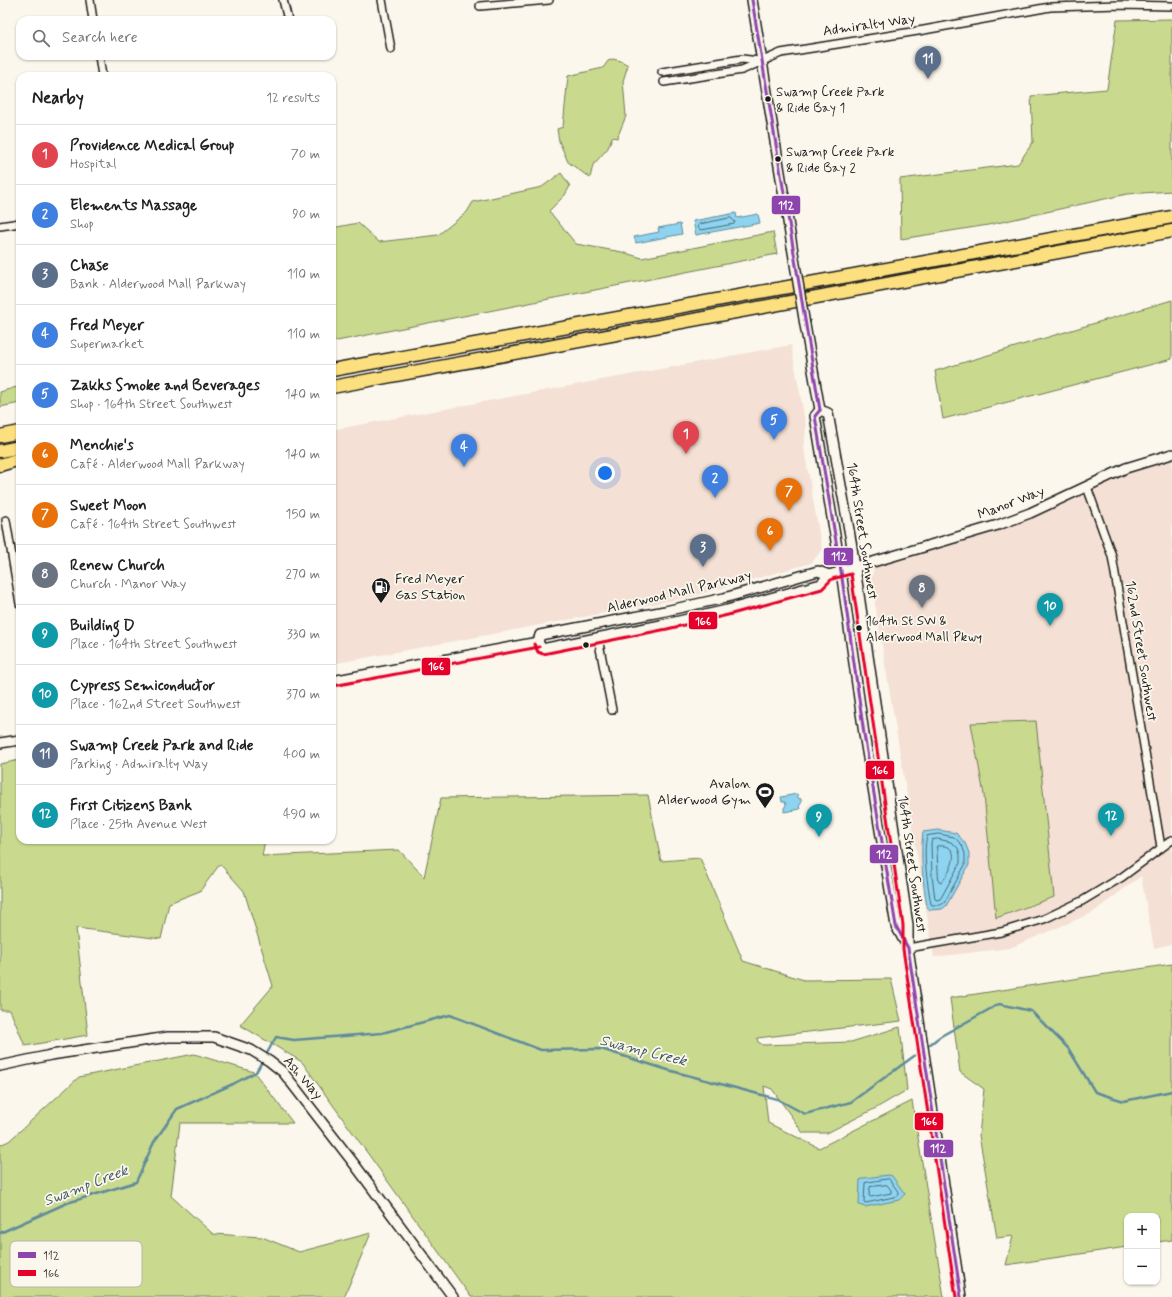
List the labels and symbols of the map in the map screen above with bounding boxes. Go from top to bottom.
street label: Admiralty Way [822,10,916,40]
pin: 11 [915,46,941,79]
place label: Swamp Creek Park & Ride Bay 1 [776,84,885,117]
marker: Swamp Creek Park & Ride Bay 1 [763,94,773,104]
place label: Swamp Creek Park & Ride Bay 2 [786,144,895,177]
marker: Swamp Creek Park & Ride Bay 2 [773,154,783,164]
line badge: 112 [771,195,801,215]
text: 112 [778,199,795,213]
pin: 5 [761,407,787,440]
pin: 1 [673,421,699,454]
pin: 4 [451,434,477,467]
street label: 164th Street Southwest [842,461,882,601]
your location [595,463,615,483]
pin: 2 [702,465,728,498]
pin: 7 [776,478,802,511]
street label: Manor Way [975,482,1047,524]
pin: 6 [757,518,783,551]
pin: 3 [690,534,716,567]
line badge: 112 [823,547,854,566]
text: 112 [831,550,848,564]
street label: Alderwood Mall Parkway [605,567,753,617]
place label: Fred Meyer Gas Station [395,570,465,604]
pin: 8 [909,575,935,608]
fuel station icon: Fred Meyer Gas Station [370,576,392,604]
street label: 162nd Street Southwest [1121,579,1161,723]
pin: 10 [1037,593,1063,626]
line badge: 166 [688,611,718,630]
place label: 164th St SW & Alderwood Mall Pkwy [866,613,982,646]
text: 166 [695,615,711,629]
marker: 164th St SW & Alderwood Mall Pkwy [854,623,864,633]
unlabelled marker [581,640,591,650]
line badge: 166 [421,657,451,676]
text: 166 [428,660,444,674]
line badge: 166 [865,760,895,780]
text: 166 [872,764,888,778]
place label: Avalon Alderwood Gym [657,775,751,809]
sports icon: Avalon Alderwood Gym [754,781,776,809]
street label: 164th Street Southwest [893,794,931,934]
pin: 12 [1098,803,1124,836]
pin: 9 [806,804,832,837]
line badge: 112 [869,844,899,864]
text: 112 [876,848,893,862]
water label: Swamp Creek [598,1031,690,1072]
street label: Ash Way [279,1053,327,1103]
line badge: 166 [914,1112,944,1131]
text: 166 [921,1115,937,1129]
line badge: 112 [923,1139,954,1158]
text: 112 [930,1142,947,1156]
water label: Swamp Creek [41,1160,132,1211]
legend [10,1241,142,1287]
text: 112 [43,1249,60,1263]
text: 166 [43,1267,59,1281]

